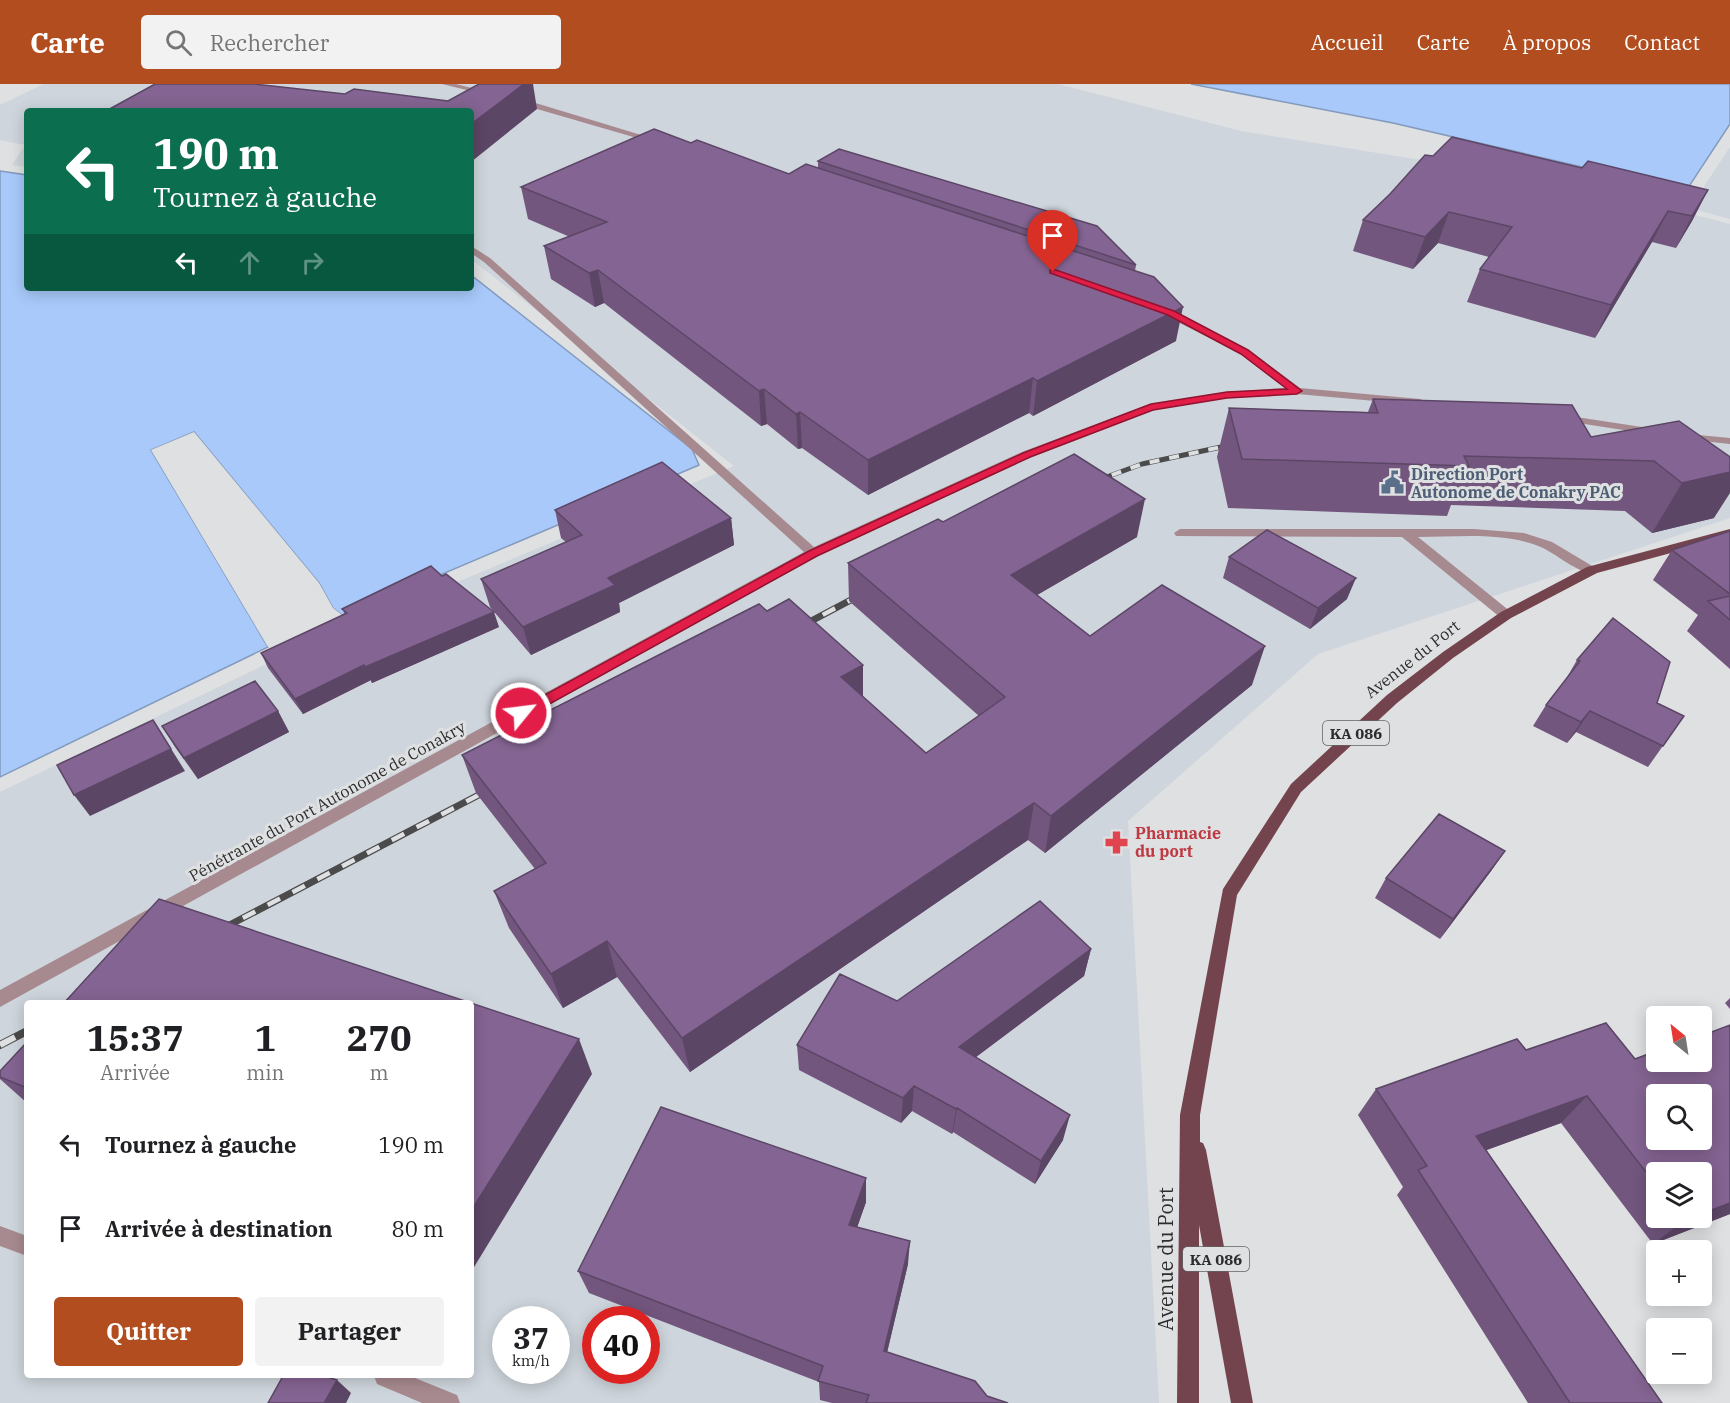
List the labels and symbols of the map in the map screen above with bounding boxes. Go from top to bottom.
pin [1027,210,1078,272]
place label: Direction Port Autonome de Conakry PAC [1411,464,1621,502]
public building icon: Direction Port Autonome de Conakry PAC [1380,470,1406,496]
street label: Avenue du Port [1361,616,1464,702]
position arrow [489,681,553,745]
street label: Pénétrante du Port Autonome de Conakry [185,716,469,886]
road number: KA 086 [1323,721,1389,745]
place label: Pharmacie du port [1135,823,1221,861]
pharmacy icon: Pharmacie du port [1104,829,1130,855]
north arrow [1646,1006,1712,1072]
street label: Avenue du Port [1152,1187,1179,1331]
road number: KA 086 [1183,1247,1249,1271]
speed limit sign: 40 [582,1306,660,1384]

